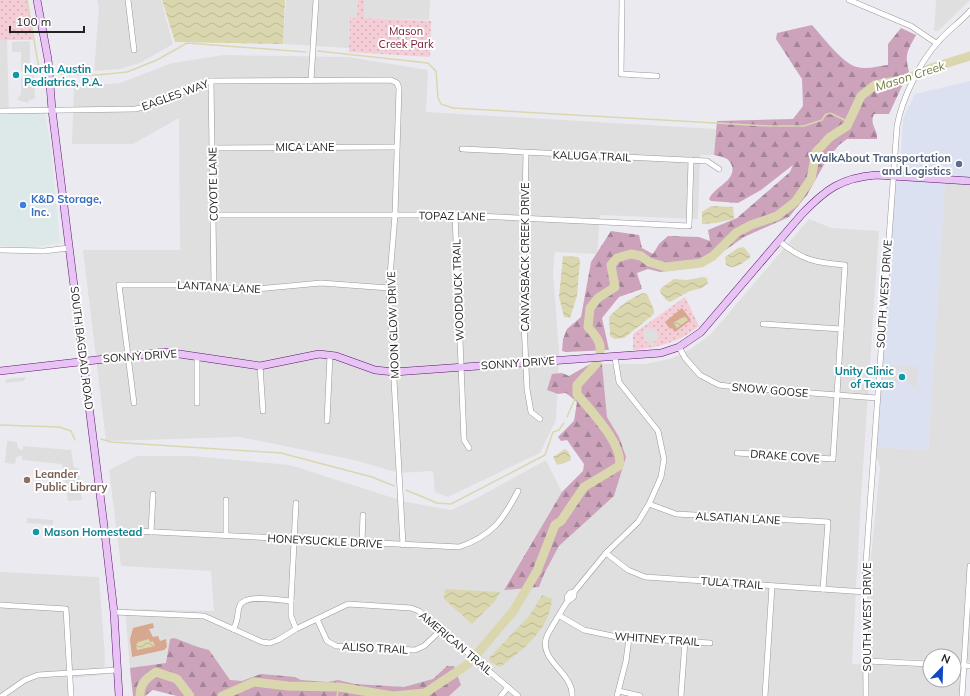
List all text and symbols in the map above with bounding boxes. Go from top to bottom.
scale bar [10,8,84,34]
text: 100 m [16,14,51,29]
park label: Mason Creek Park [378,24,434,51]
water label: Mason Creek [873,57,947,94]
place label: North Austin Pediatrics, P.A. [24,62,103,89]
marker: North Austin Pediatrics, P.A. [11,70,21,80]
street label: EAGLES WAY [140,76,211,114]
street label: MICA LANE [275,140,335,154]
street label: COYOTE LANE [205,147,221,221]
street label: KALUGA TRAIL [553,148,631,164]
place label: WalkAbout Transportation and Logistics [810,151,951,178]
marker: WalkAbout Transportation and Logistics [954,159,964,169]
street label: CANVASBACK CREEK DRIVE [518,182,532,332]
place label: K&D Storage, Inc. [31,192,102,219]
marker: K&D Storage, Inc. [18,200,28,210]
street label: TOPAZ LANE [418,208,486,224]
street label: WOODDUCK TRAIL [449,239,467,341]
street label: SOUTH WEST DRIVE [873,239,895,349]
street label: MOON GLOW DRIVE [384,271,402,379]
street label: LANTANA LANE [177,278,261,296]
street label: SOUTH BAGDAD ROAD [67,286,97,410]
street label: SONNY DRIVE [103,346,177,366]
street label: SONNY DRIVE [481,353,555,373]
place label: Unity Clinic of Texas [835,364,894,391]
marker: Unity Clinic of Texas [897,372,907,382]
street label: SNOW GOOSE [731,380,809,400]
street label: DRAKE COVE [750,447,820,465]
place label: Leander Public Library [35,467,108,494]
marker: Leander Public Library [22,475,32,485]
street label: ALSATIAN LANE [695,509,781,527]
place label: Mason Homestead [44,525,142,539]
marker: Mason Homestead [31,527,41,537]
street label: HONEYSUCKLE DRIVE [267,531,383,551]
street label: SOUTH WEST DRIVE [860,563,874,671]
street label: TULA TRAIL [700,574,764,592]
street label: AMERICAN TRAIL [416,608,496,678]
street label: WHITNEY TRAIL [614,629,700,649]
street label: ALISO TRAIL [342,639,408,657]
north arrow [922,648,962,688]
text: N [939,651,952,667]

